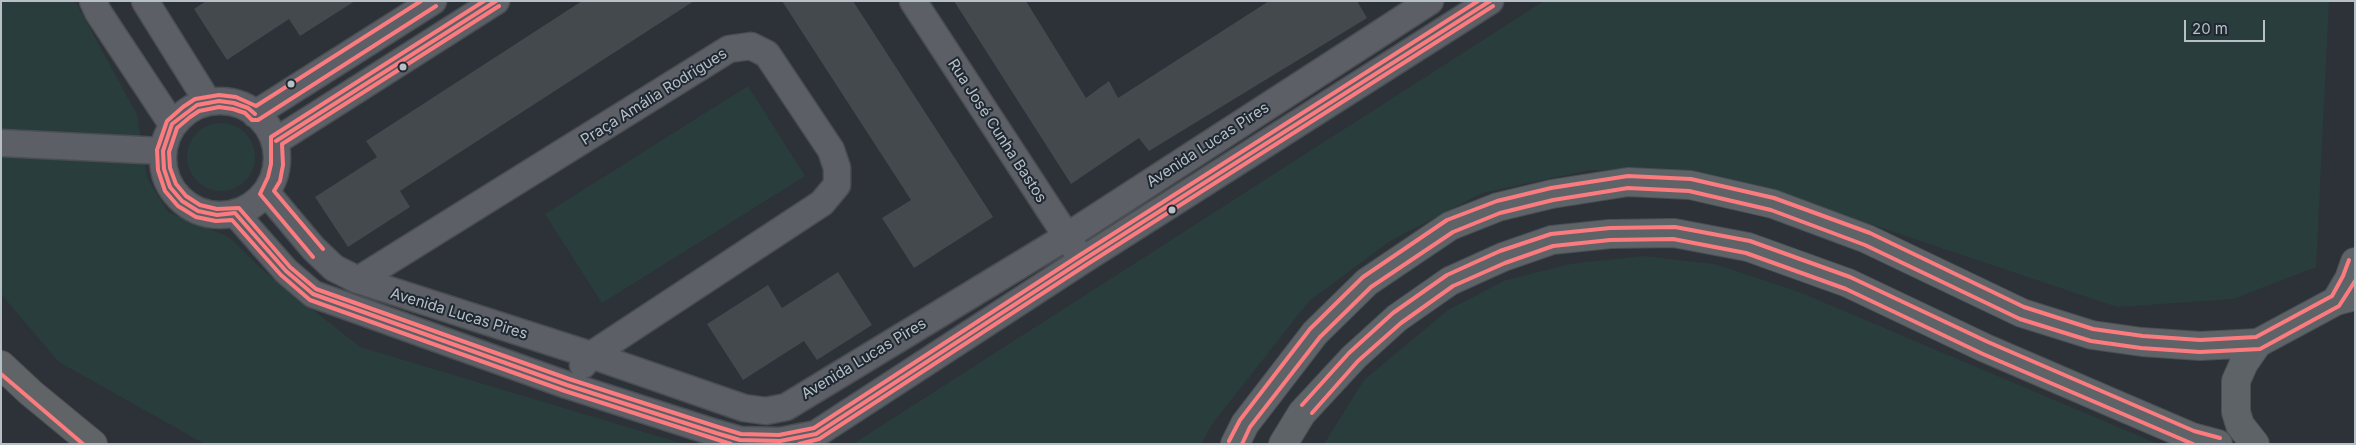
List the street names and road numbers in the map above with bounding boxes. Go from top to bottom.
street label: Praça Amália Rodrigues [578,45,730,149]
street label: Rua José Cunha Bastos [944,56,1050,206]
street label: Avenida Lucas Pires [1143,99,1273,191]
street label: Avenida Lucas Pires [388,285,530,343]
street label: Avenida Lucas Pires [798,315,930,403]

